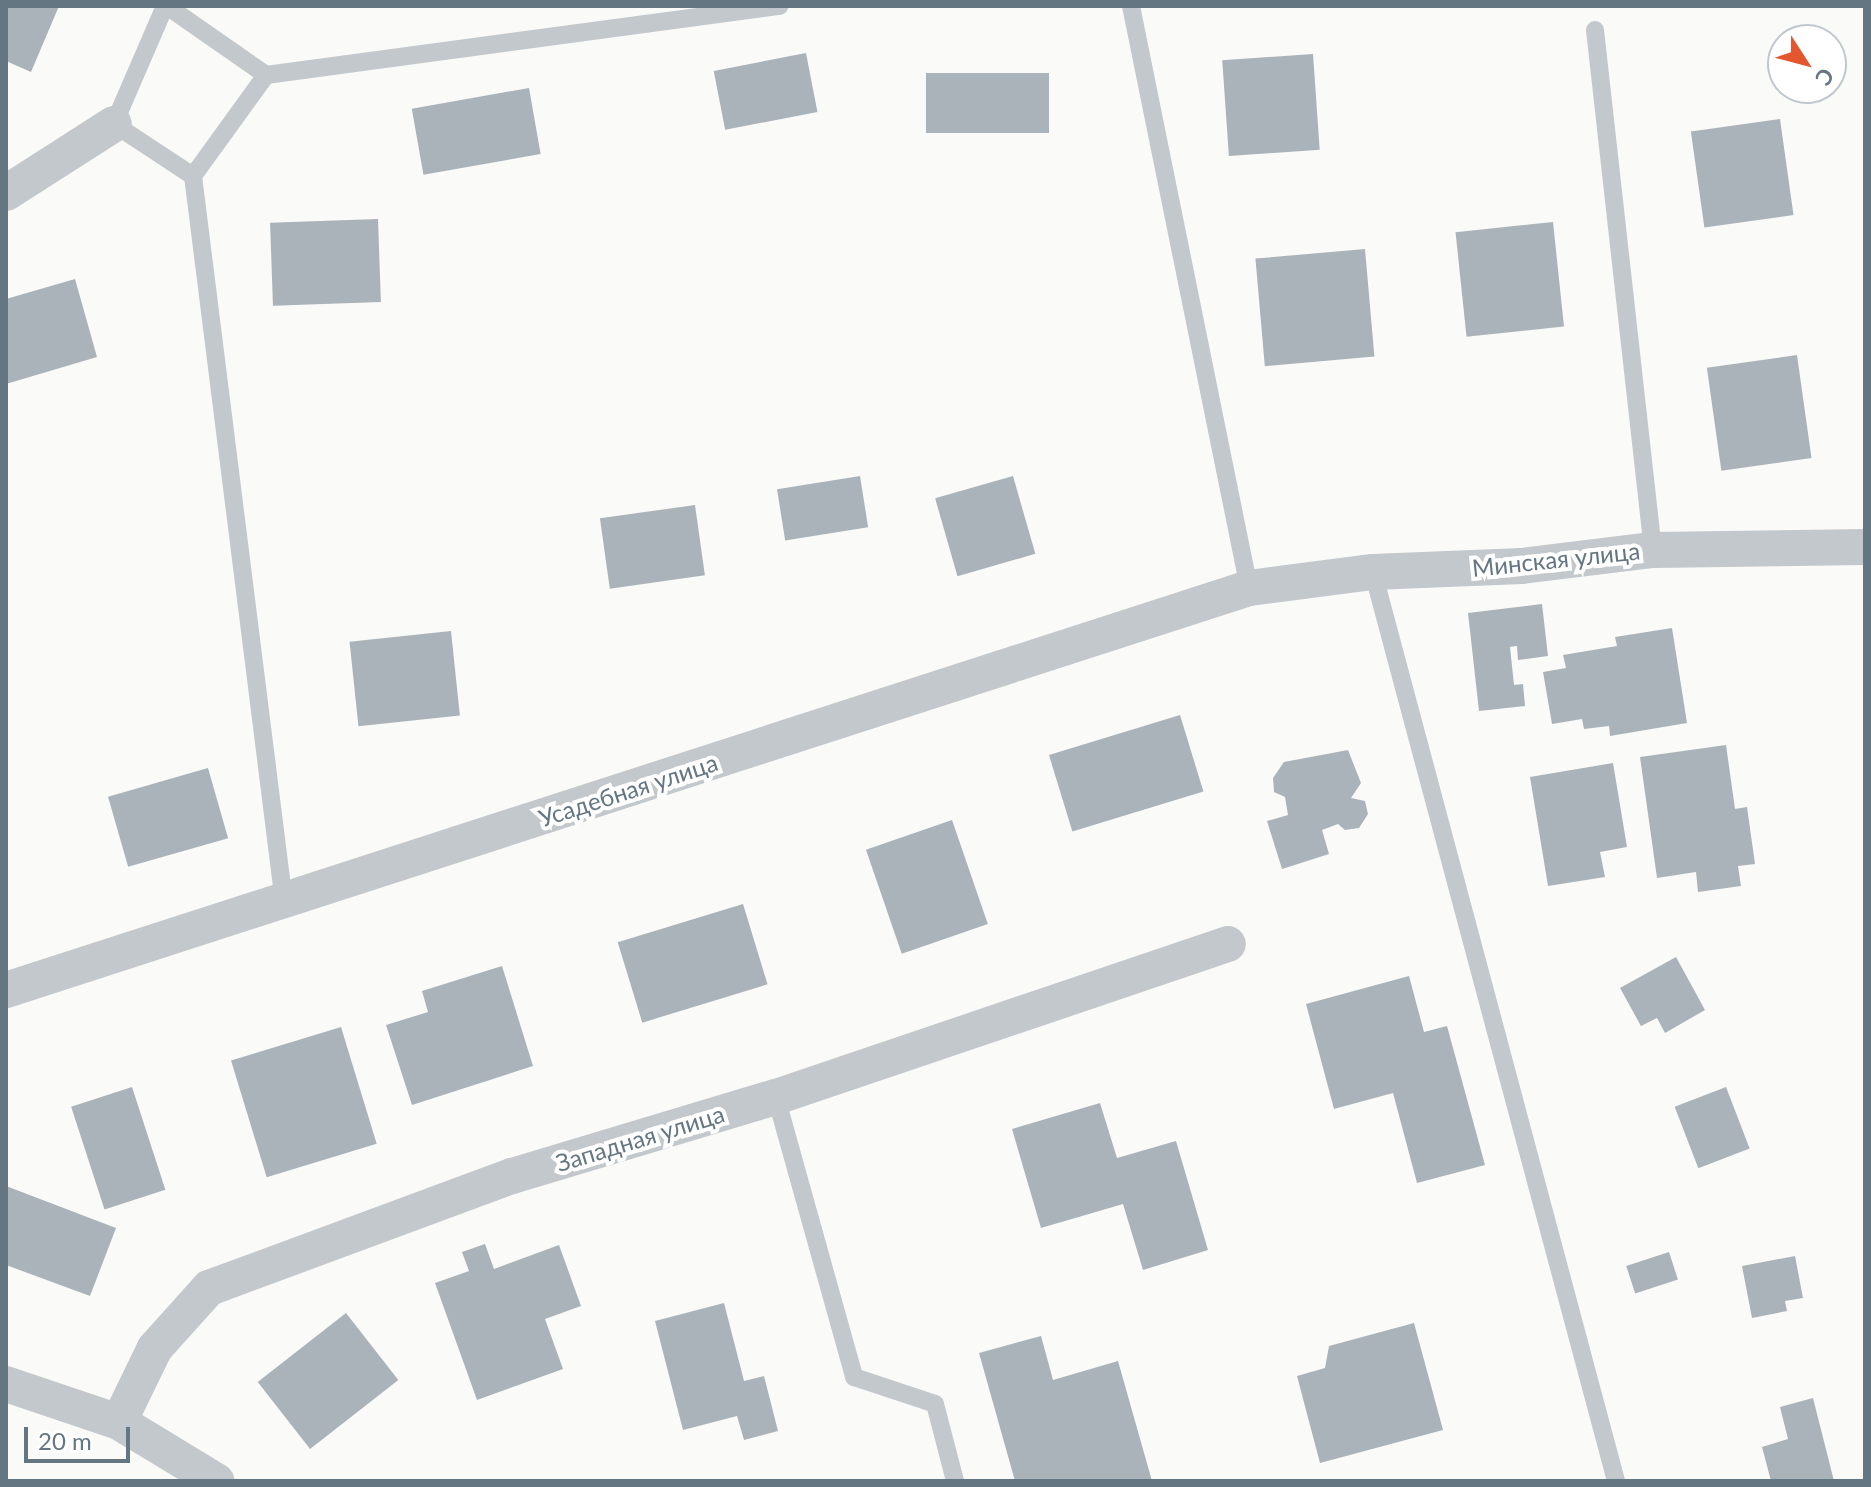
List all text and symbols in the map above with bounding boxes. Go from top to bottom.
north arrow [1767,24,1847,104]
text: С [1810,63,1840,91]
street label: Минская улица [1471,536,1641,582]
street label: Усадебная улица [535,747,721,833]
street label: Западная улица [552,1099,728,1177]
scale bar [28,1411,134,1461]
text: 20 m [38,1426,92,1455]

